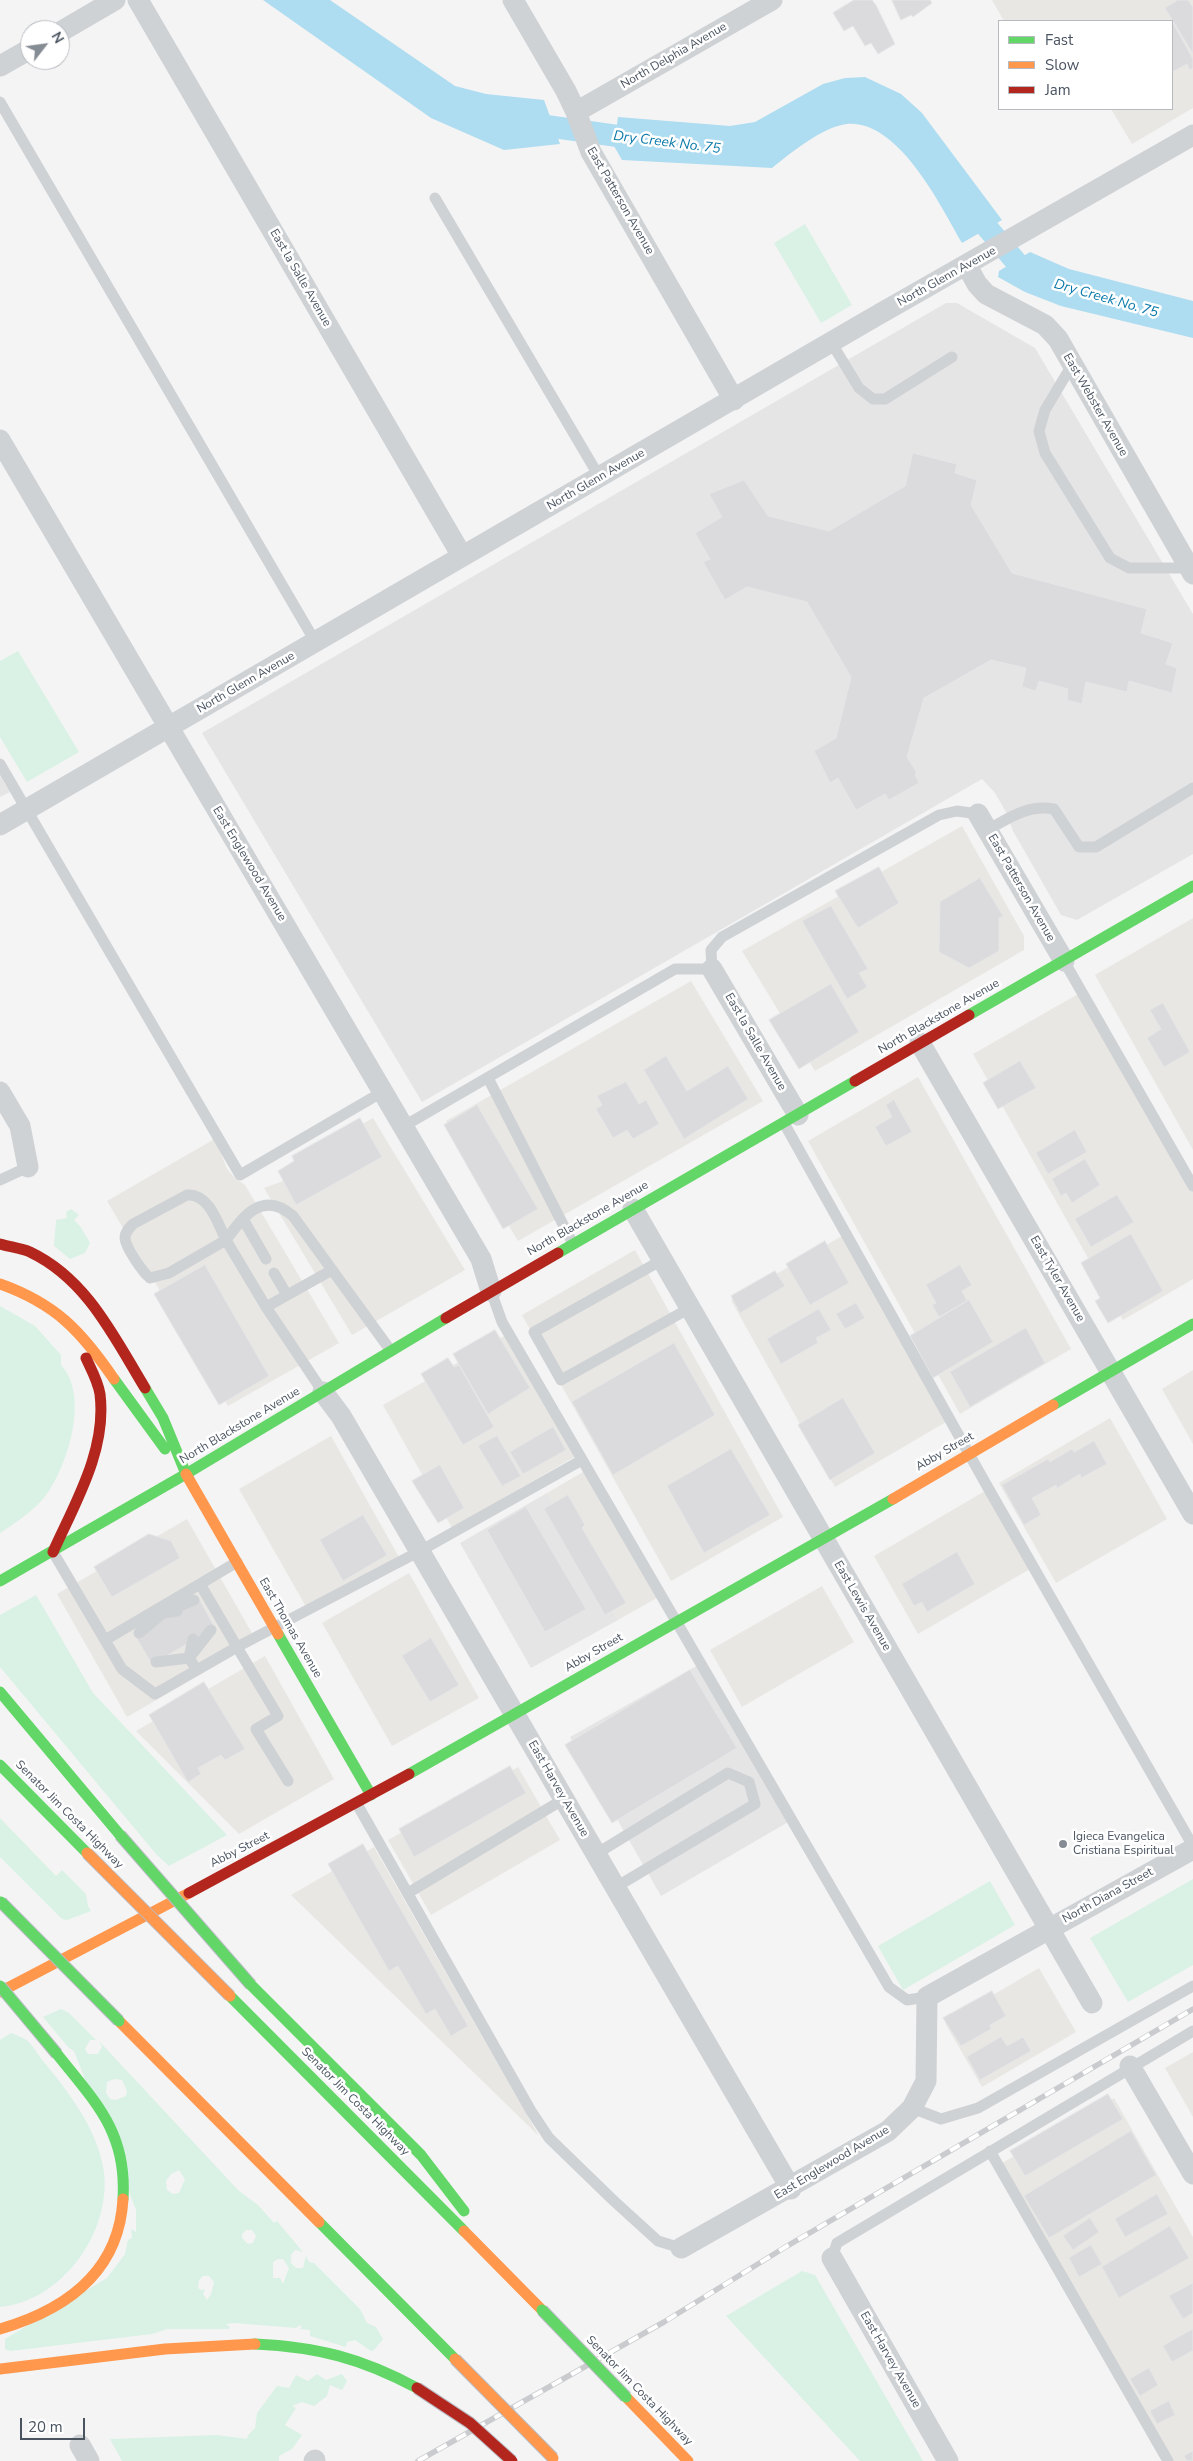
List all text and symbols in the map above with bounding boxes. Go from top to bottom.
north arrow [20,20,70,70]
street label: North Delphia Avenue [618,20,730,92]
legend [998,20,1173,110]
text: N [47,28,68,47]
text: Fast [1045,30,1073,50]
text: Slow [1045,55,1079,75]
text: Jam [1045,80,1071,100]
water label: Dry Creek No. 75 [612,128,722,158]
street label: East Patterson Avenue [583,145,657,257]
street label: East la Salle Avenue [266,227,334,329]
street label: North Glenn Avenue [895,244,999,310]
water label: Dry Creek No. 75 [1052,276,1160,322]
street label: East Webster Avenue [1060,351,1130,459]
street label: North Glenn Avenue [545,446,647,514]
street label: North Glenn Avenue [195,649,297,717]
street label: East Englewood Avenue [209,804,289,924]
street label: East Patterson Avenue [984,832,1058,944]
street label: North Blackstone Avenue [876,976,1002,1058]
street label: East la Salle Avenue [721,991,789,1093]
street label: North Blackstone Avenue [525,1178,651,1260]
street label: East Tyler Avenue [1027,1233,1087,1325]
street label: North Blackstone Avenue [177,1384,303,1468]
street label: Abby Street [913,1430,977,1474]
street label: East Lewis Avenue [830,1558,894,1654]
street label: East Thomas Avenue [255,1575,325,1681]
street label: Abby Street [562,1631,626,1675]
street label: East Harvey Avenue [525,1738,591,1840]
street label: Senator Jim Costa Highway [12,1758,126,1872]
street label: Abby Street [208,1829,272,1871]
place label: Igieca Evangelica Cristiana Espiritual [1073,1830,1174,1858]
marker: Igieca Evangelica Cristiana Espiritual [1057,1838,1069,1850]
street label: North Diana Street [1060,1865,1156,1927]
street label: Senator Jim Costa Highway [298,2045,412,2159]
street label: East Englewood Avenue [772,2123,892,2203]
street label: East Harvey Avenue [857,2309,923,2411]
street label: Senator Jim Costa Highway [583,2333,695,2449]
scale bar [22,2408,88,2440]
text: 20 m [28,2417,63,2437]

